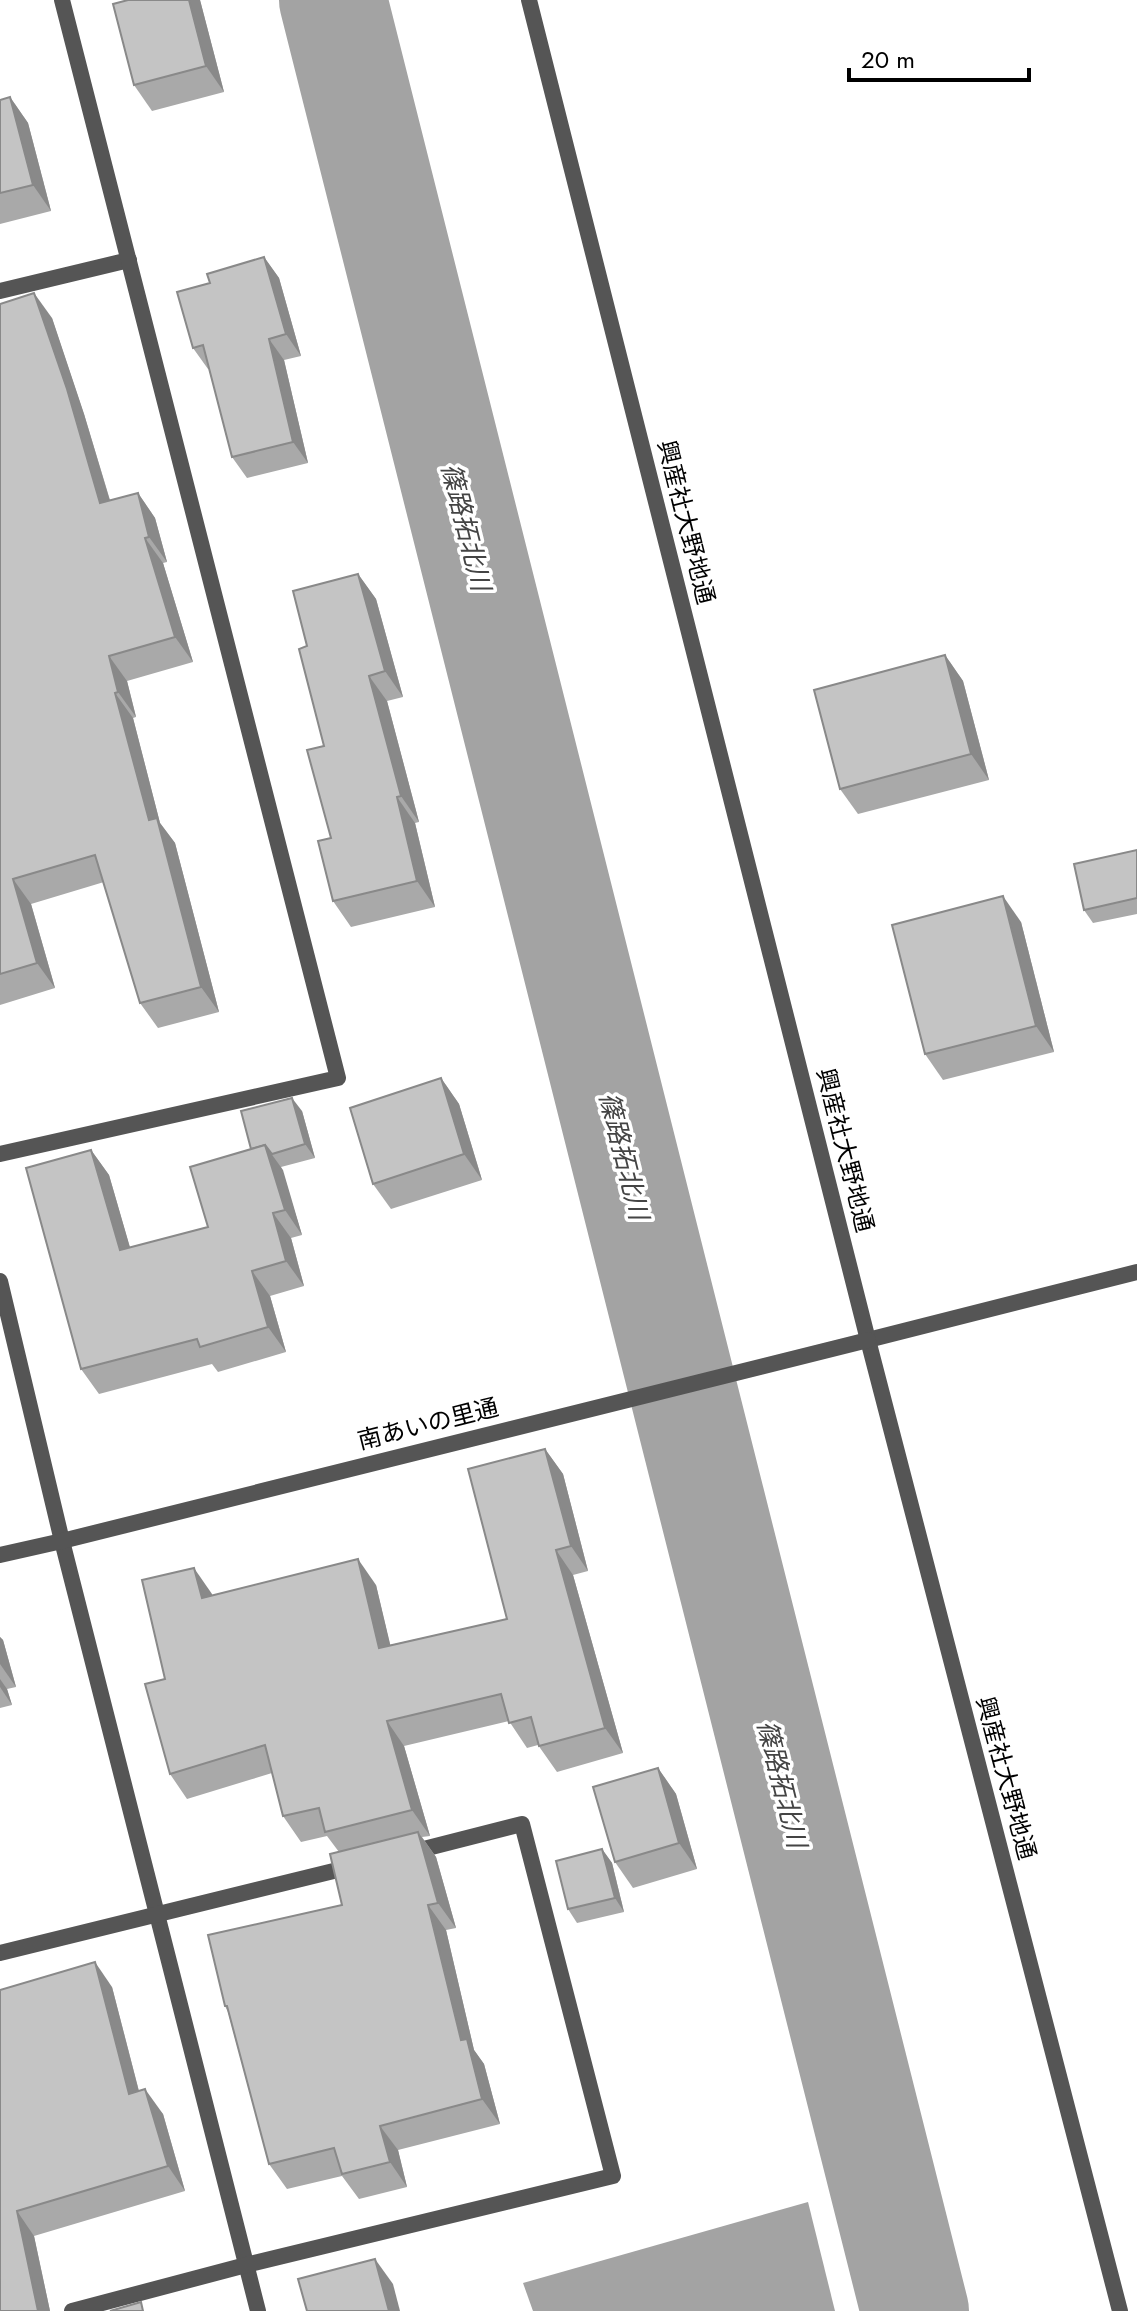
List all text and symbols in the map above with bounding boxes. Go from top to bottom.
scale bar [849,32,1029,82]
text: 20 m [861,42,915,77]
street label: 興産社大野地通 [649,436,724,608]
water label: 篠路拓北川 [432,459,501,598]
street label: 興産社大野地通 [808,1064,883,1236]
water label: 篠路拓北川 [590,1088,659,1227]
street label: 南あいの里通 [354,1389,502,1458]
street label: 興産社大野地通 [968,1692,1045,1864]
water label: 篠路拓北川 [748,1716,817,1855]

